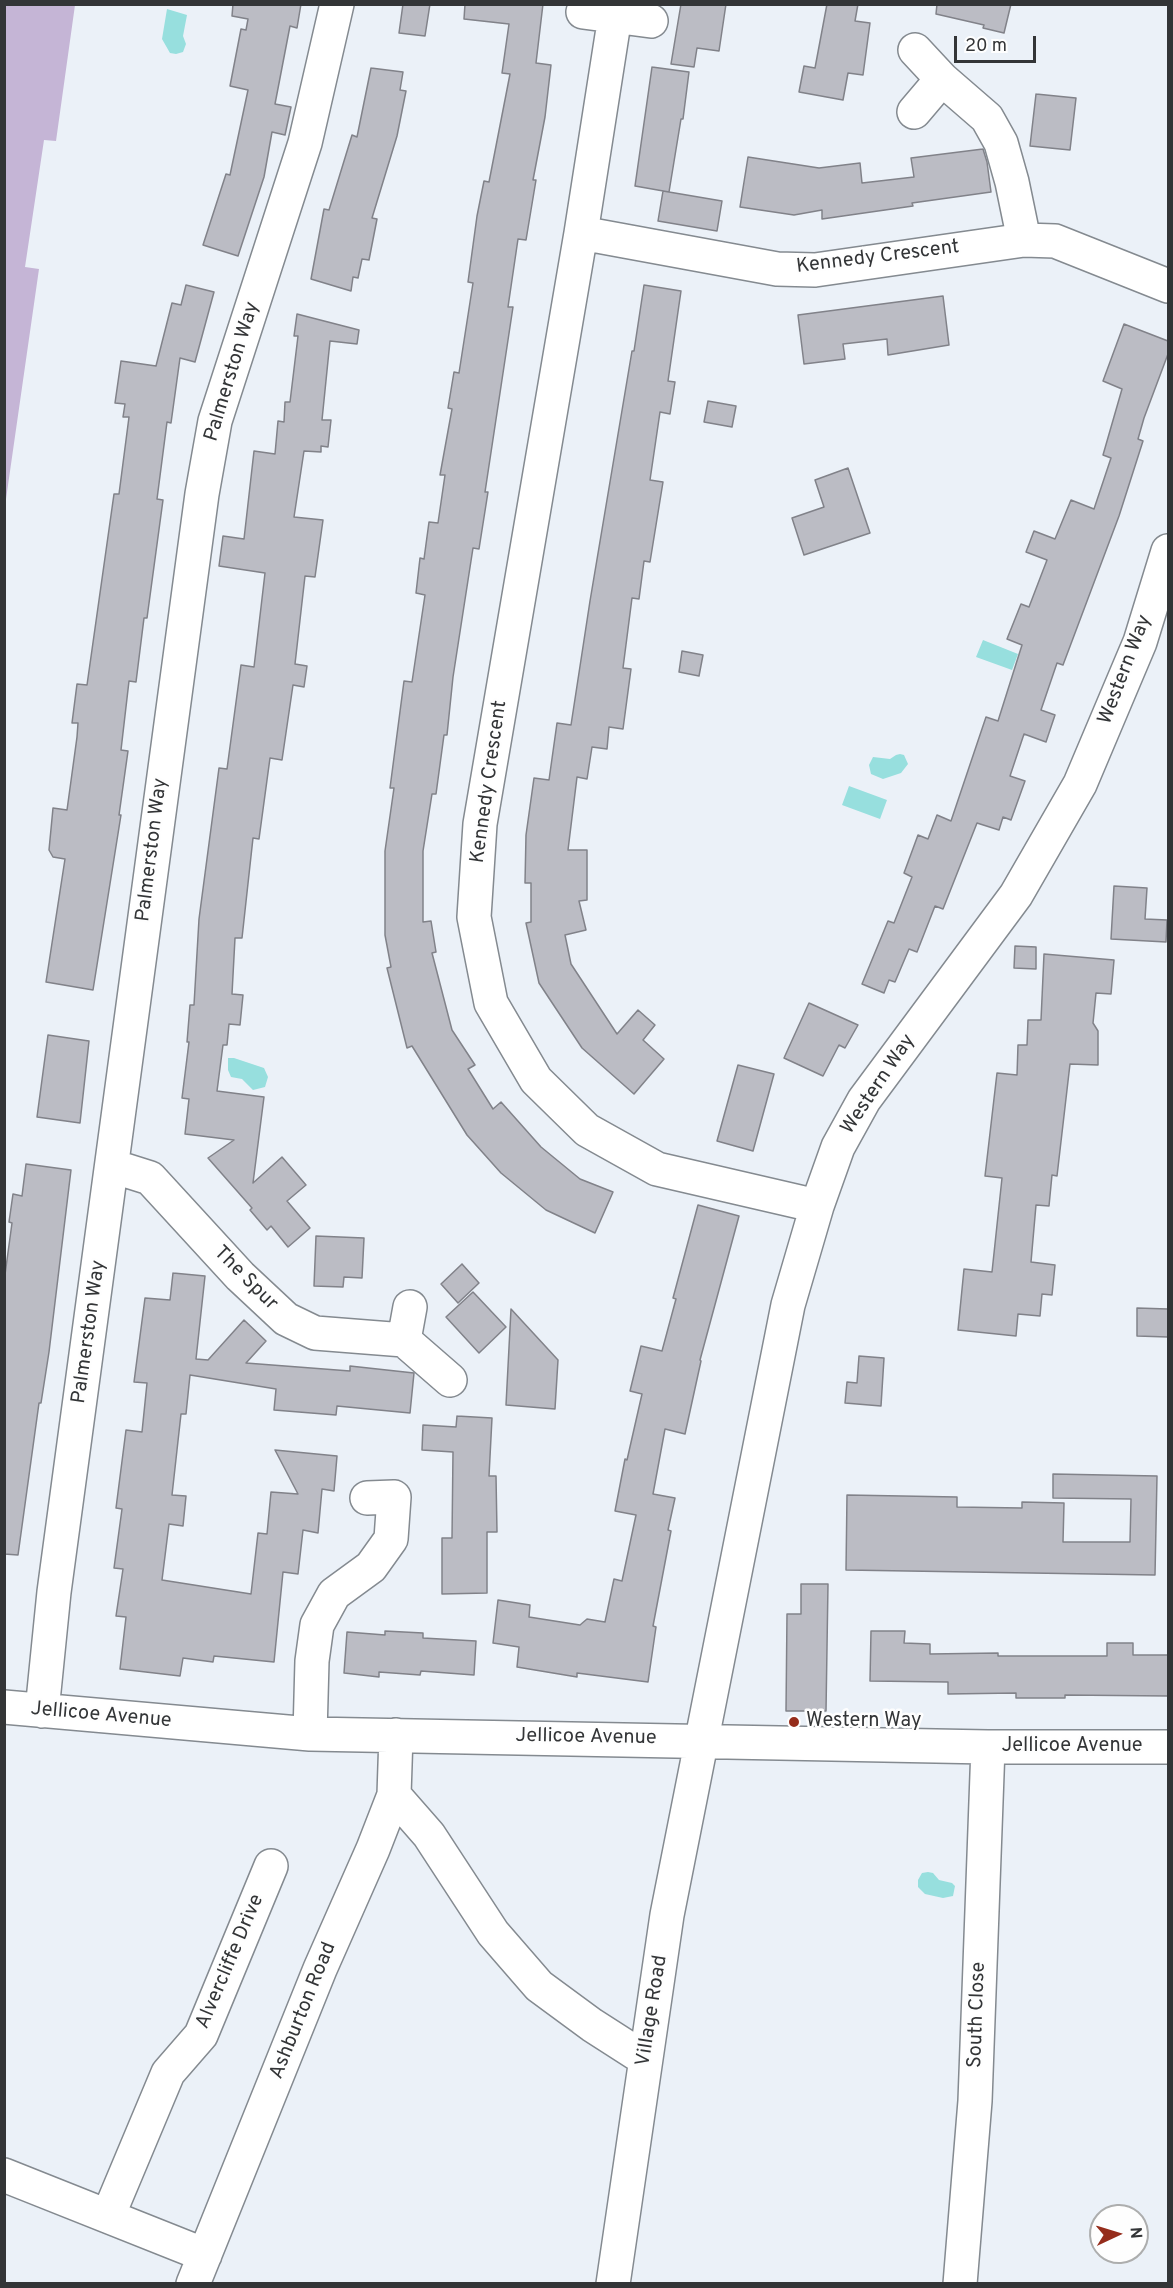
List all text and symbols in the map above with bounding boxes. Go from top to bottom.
scale bar [957,24,1040,62]
text: 20 m [965,35,1007,58]
street label: Kennedy Crescent [795,236,961,280]
street label: Palmerston Way [200,299,266,445]
street label: Western Way [1094,612,1158,728]
street label: Kennedy Crescent [467,699,513,865]
street label: Palmerston Way [132,777,174,923]
street label: Western Way [837,1030,921,1140]
street label: The Spur [208,1242,282,1316]
street label: Palmerston Way [68,1259,112,1405]
street label: Jellicoe Avenue [30,1698,172,1734]
place label: Western Way [806,1710,921,1734]
marker: Western Way [787,1715,801,1729]
street label: Jellicoe Avenue [515,1725,657,1751]
street label: Jellicoe Avenue [1001,1735,1143,1759]
street label: Alvercliffe Drive [192,1891,270,2033]
street label: Ashburton Road [266,1939,342,2083]
street label: Village Road [632,1954,674,2068]
street label: South Close [964,1961,992,2069]
north arrow [1089,2204,1149,2264]
text: N [1125,2226,1145,2239]

